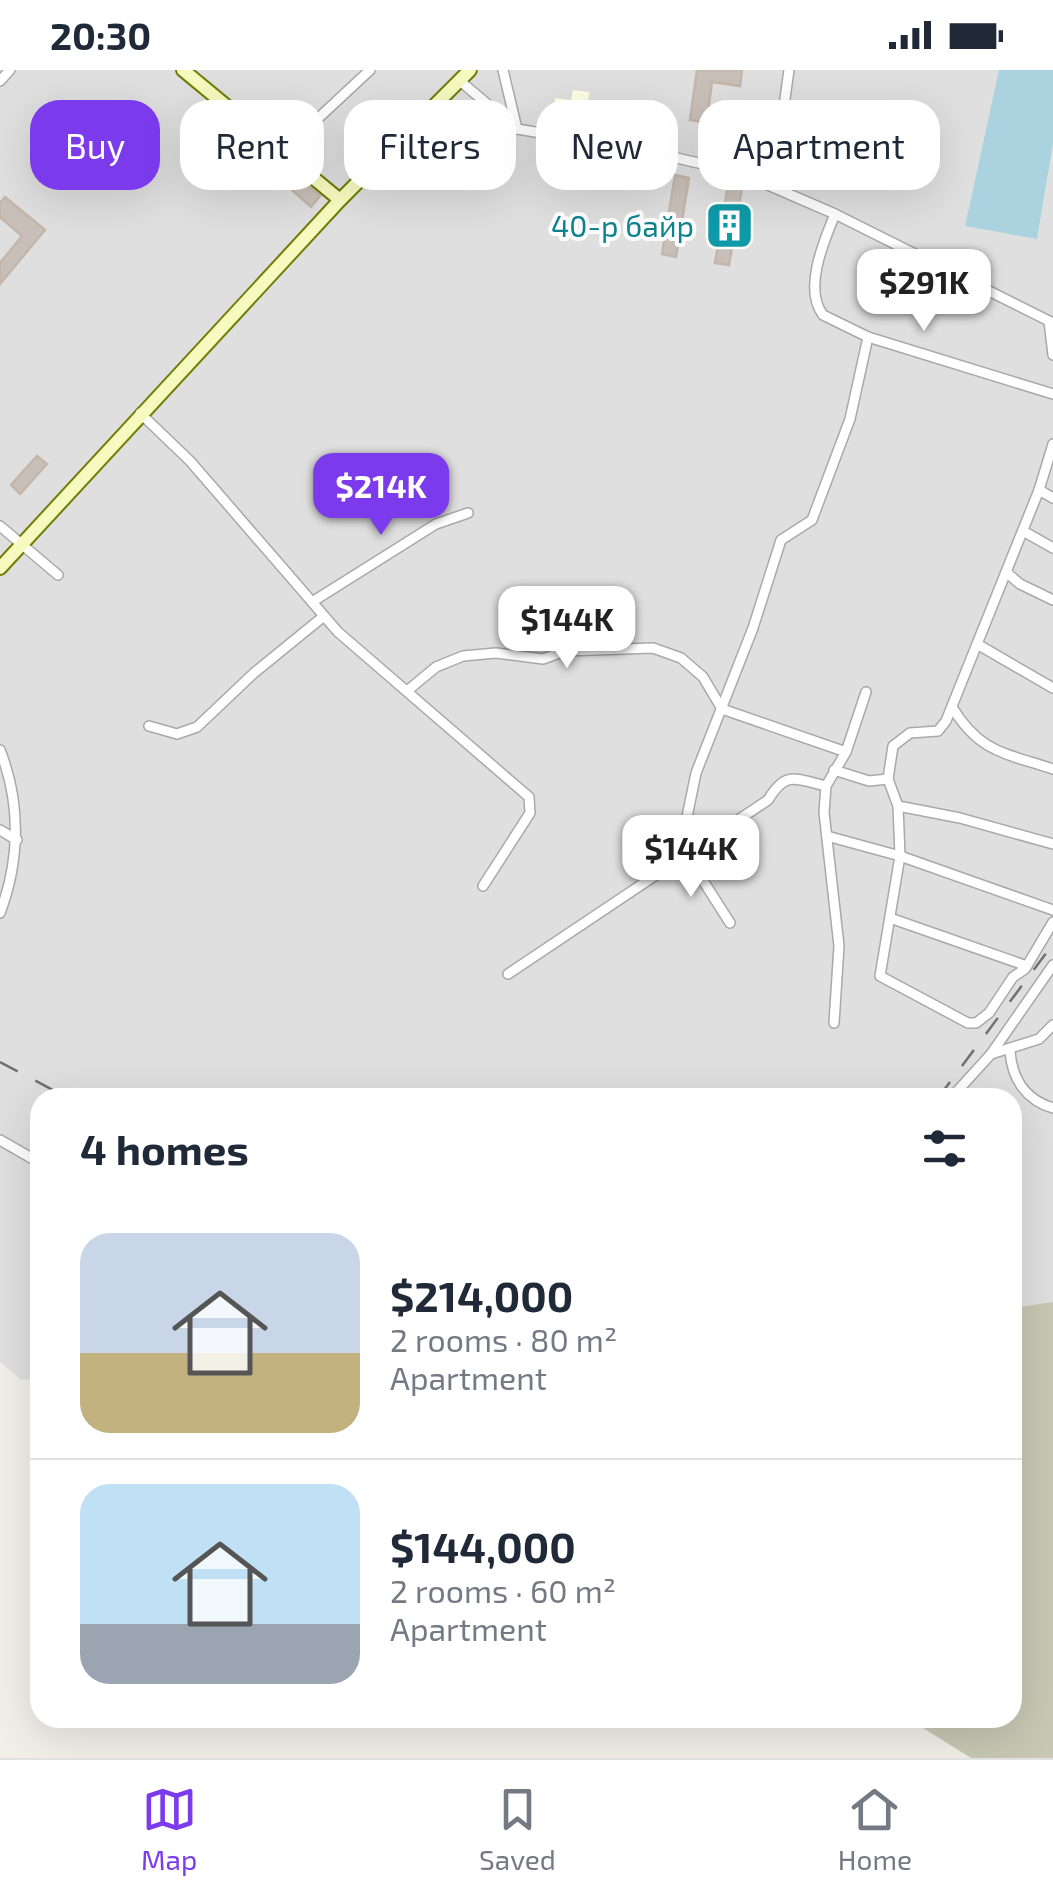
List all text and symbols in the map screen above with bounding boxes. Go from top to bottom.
text: 20:30 [50,12,151,58]
chip: Buy [30,100,160,190]
chip: Rent [180,100,324,190]
chip: Filters [344,100,516,190]
chip: New [536,100,678,190]
chip: Apartment [698,100,940,190]
building icon: 40-р байр [703,199,755,251]
place label: 40-р байр [551,207,694,243]
pin: $291K [854,249,994,334]
text: $291K [879,262,969,300]
pin: $214K [311,453,451,538]
text: $214K [335,466,427,504]
pin: $144K [497,586,637,671]
text: $144K [520,599,614,637]
pin: $144K [621,815,761,900]
text: $144K [644,828,738,866]
icon: filters [917,1121,972,1176]
text: 4 homes [80,1123,249,1173]
text: $214,000 [390,1270,573,1320]
icon: home [160,1273,280,1393]
text: 2 rooms · 80 m² [390,1320,617,1358]
text: Apartment [390,1358,547,1396]
text: $144,000 [390,1521,576,1571]
icon: home [160,1524,280,1644]
text: 2 rooms · 60 m² [390,1571,616,1609]
text: Apartment [390,1609,547,1647]
tab: Map [141,1782,197,1876]
tab: Saved [479,1782,556,1876]
tab: Home [838,1782,912,1876]

